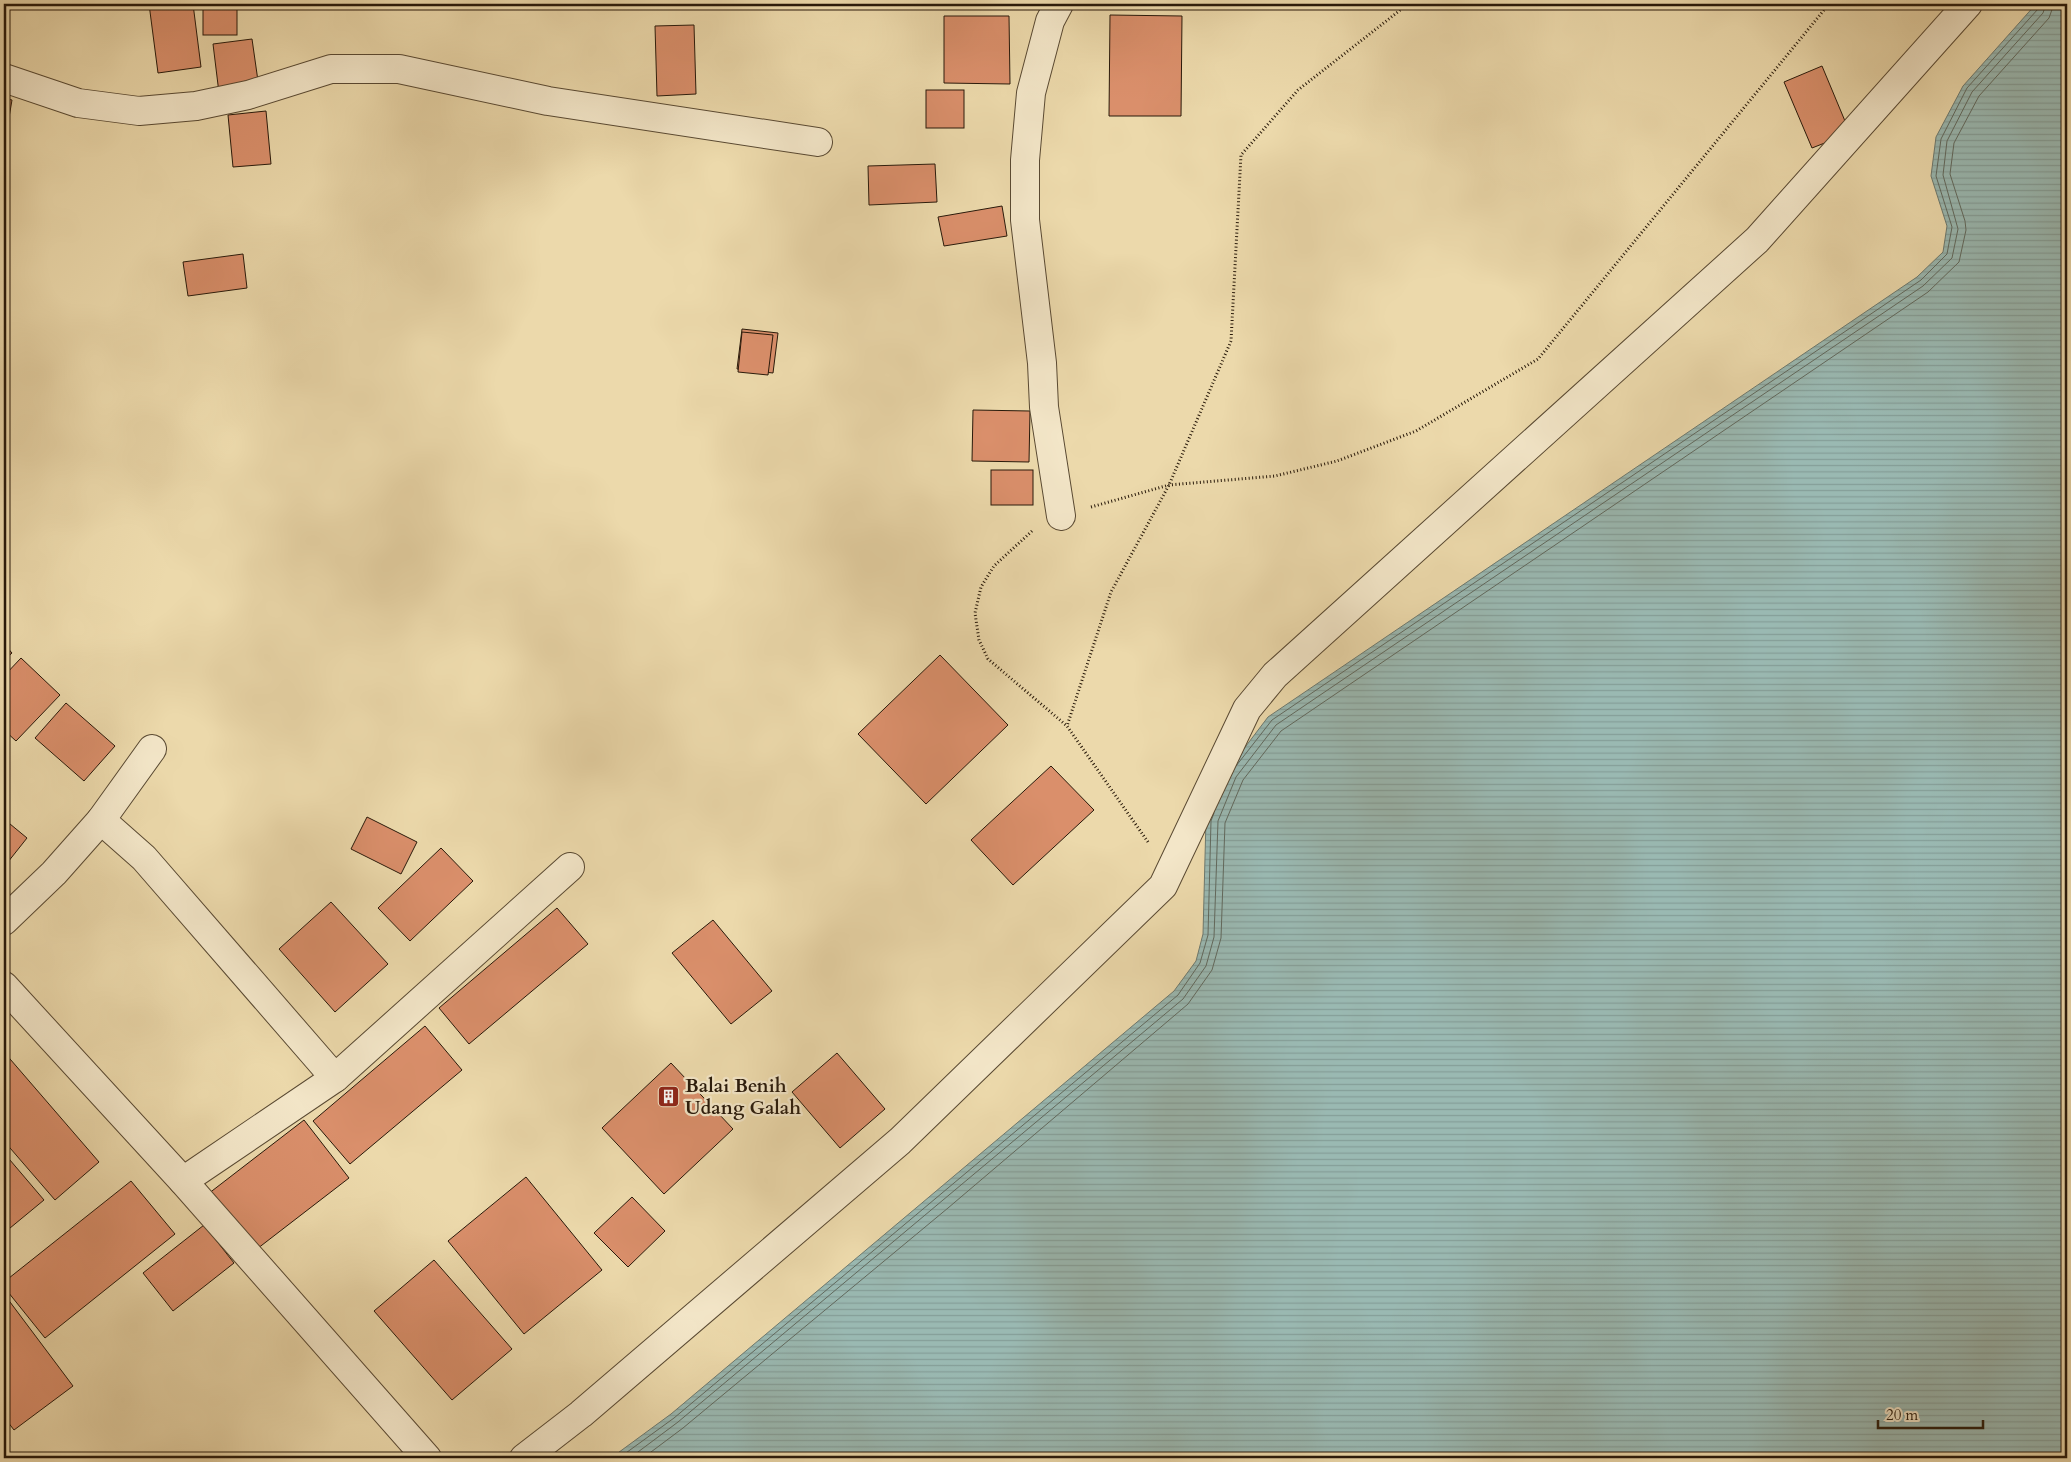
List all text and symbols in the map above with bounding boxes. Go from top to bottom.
place label: Balai Benih Udang Galah [685,1073,801,1121]
building icon: Balai Benih Udang Galah [657,1084,681,1108]
scale bar [1878,1397,1984,1429]
text: 20 m [1886,1405,1918,1425]

